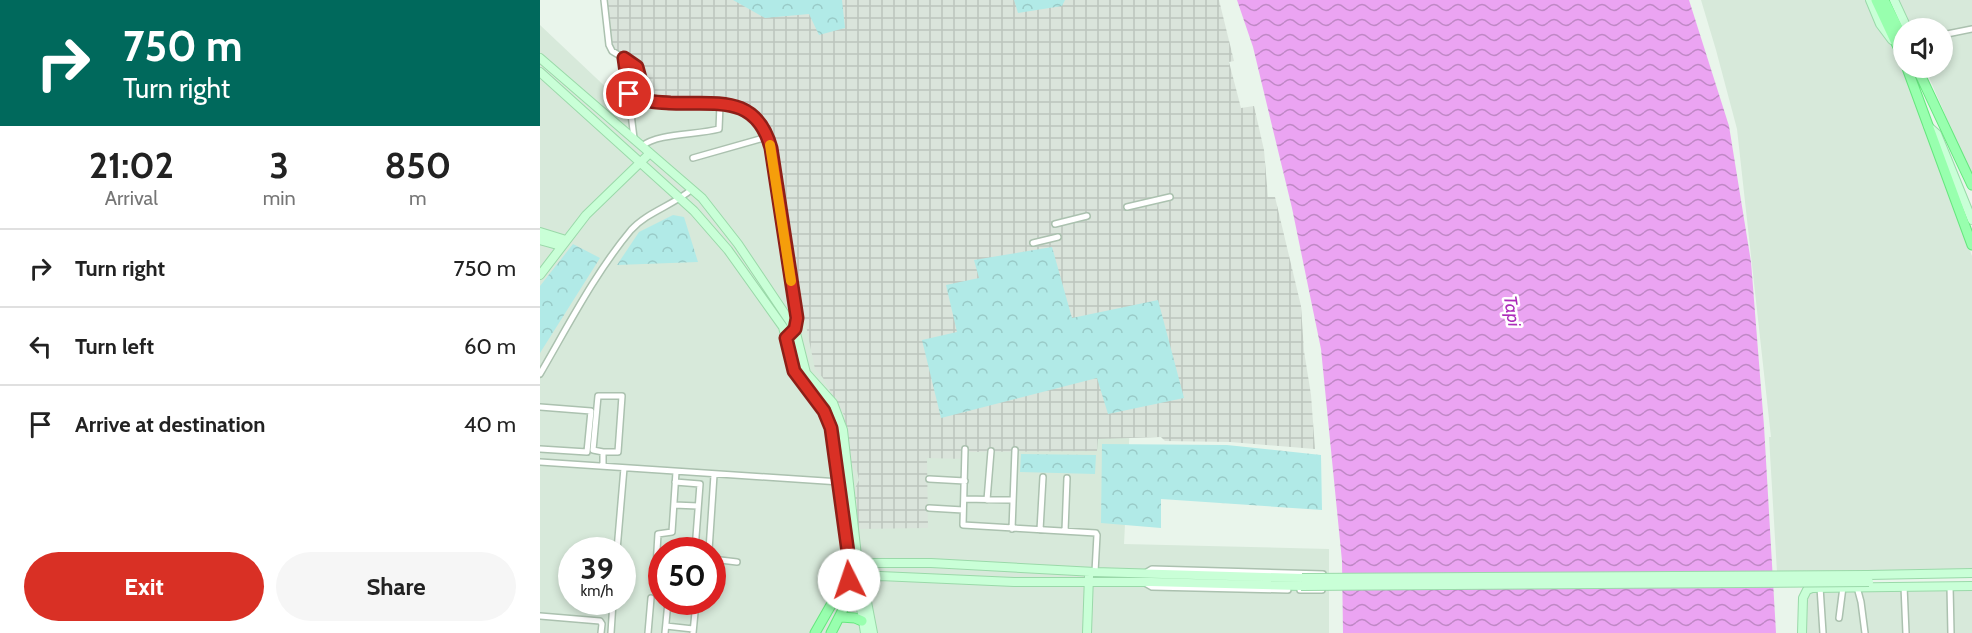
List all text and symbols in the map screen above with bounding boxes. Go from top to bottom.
map controls [1893,18,1953,78]
button: sound [1893,18,1953,78]
text: 750 m [123,20,243,72]
icon: right [24,24,102,102]
pin [603,68,654,119]
text: Turn right [123,72,230,105]
icon: arrive [612,77,645,110]
text: 21:02 [89,143,174,187]
text: 3 [269,143,289,187]
text: 850 [385,143,451,187]
text: Arrival [105,186,158,210]
text: min [263,186,296,210]
text: m [409,186,427,210]
icon: right [24,252,57,285]
text: Turn right [75,255,165,282]
text: 750 m [453,255,516,282]
water label: Tapi [1499,294,1525,329]
icon: left [24,330,57,363]
text: Turn left [75,333,154,360]
text: 60 m [464,333,516,360]
icon: arrive [24,408,57,441]
text: Arrive at destination [75,411,265,438]
text: 40 m [464,411,516,438]
speed limit sign: 50 [648,537,726,615]
position arrow [817,548,881,612]
text: 39 [580,550,614,587]
button: Exit [24,552,264,621]
button: Share [276,552,516,621]
text: km/h [581,582,613,600]

